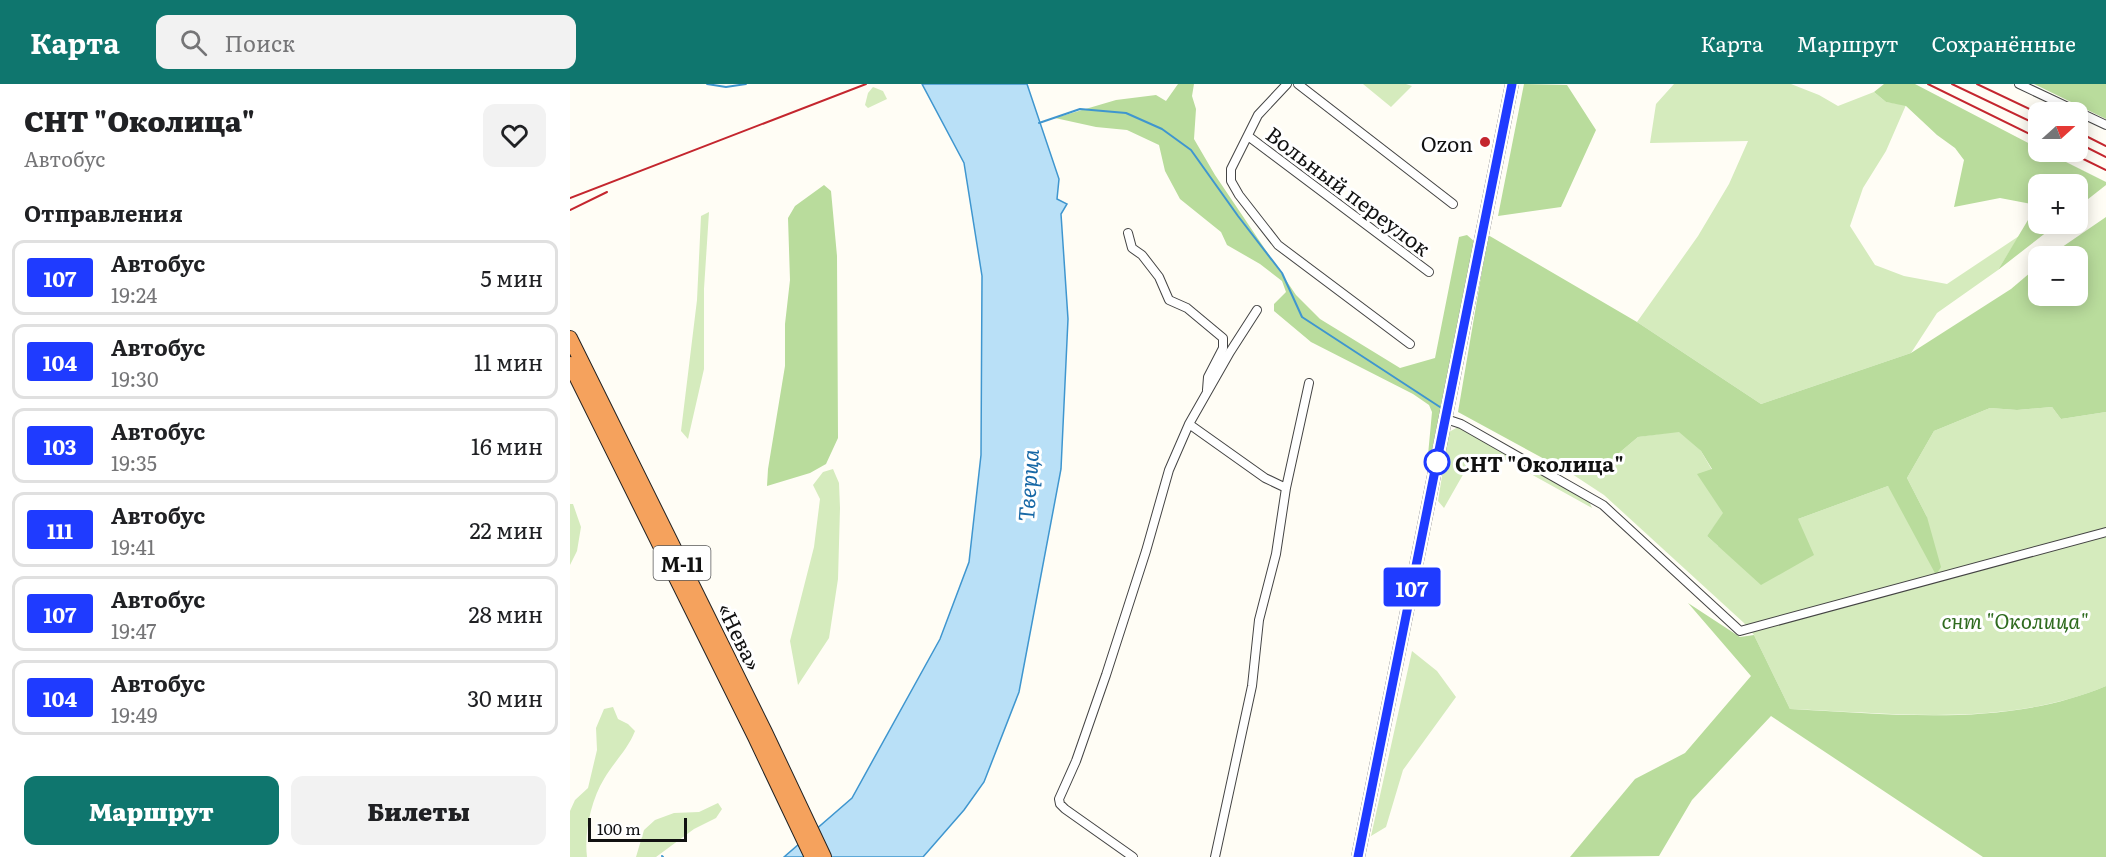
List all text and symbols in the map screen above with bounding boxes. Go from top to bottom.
search box [156,15,576,69]
text: Карта [30,21,120,63]
icon: search [177,26,210,59]
text: Поиск [225,26,295,59]
text: Карта [1700,27,1763,58]
text: Маршрут [1796,27,1898,58]
text: Сохранённые [1931,27,2076,58]
text: СНТ "Околица" [24,99,255,141]
north arrow [2028,102,2088,162]
map controls [2028,102,2088,306]
button: heart [483,104,546,167]
street label: Вольный переулок [1260,118,1438,263]
place label: Ozon [1421,127,1473,158]
marker: Ozon [1478,135,1492,149]
text: Автобус [24,143,105,173]
button: + [2028,174,2088,234]
text: Отправления [24,196,183,229]
text: Автобус [111,246,205,279]
button: − [2028,246,2088,306]
text: 5 мин [481,261,543,294]
text: 107 [44,262,76,293]
text: 19:24 [111,279,157,309]
text: Автобус [111,330,205,363]
text: 11 мин [474,345,543,378]
text: 104 [43,346,77,377]
text: 19:30 [111,363,158,393]
text: Автобус [111,414,205,447]
text: 16 мин [471,429,543,462]
text: 103 [44,430,76,461]
text: 19:35 [111,447,157,477]
water label: Тверца [1008,447,1046,522]
place label: СНТ "Околица" [1455,447,1624,478]
marker: СНТ "Околица" [1424,449,1450,475]
text: Автобус [111,498,205,531]
text: 22 мин [469,513,543,546]
text: 111 [47,514,73,545]
text: 19:41 [111,531,155,561]
road number: М-11 [654,546,710,580]
line badge: 107 [1378,568,1446,606]
text: 107 [1396,572,1428,603]
text: Автобус [111,582,205,615]
text: 28 мин [469,597,543,630]
street label: «Нева» [711,597,771,675]
text: 107 [44,598,76,629]
park label: снт "Околица" [1941,604,2089,635]
text: 19:47 [111,615,156,645]
text: Автобус [111,666,205,699]
text: 30 мин [467,681,543,714]
text: 104 [43,682,77,713]
text: 19:49 [111,699,157,729]
button: Маршрут [24,776,279,845]
button: Билеты [291,776,546,845]
scale bar [588,815,687,842]
text: 100 m [597,816,641,840]

